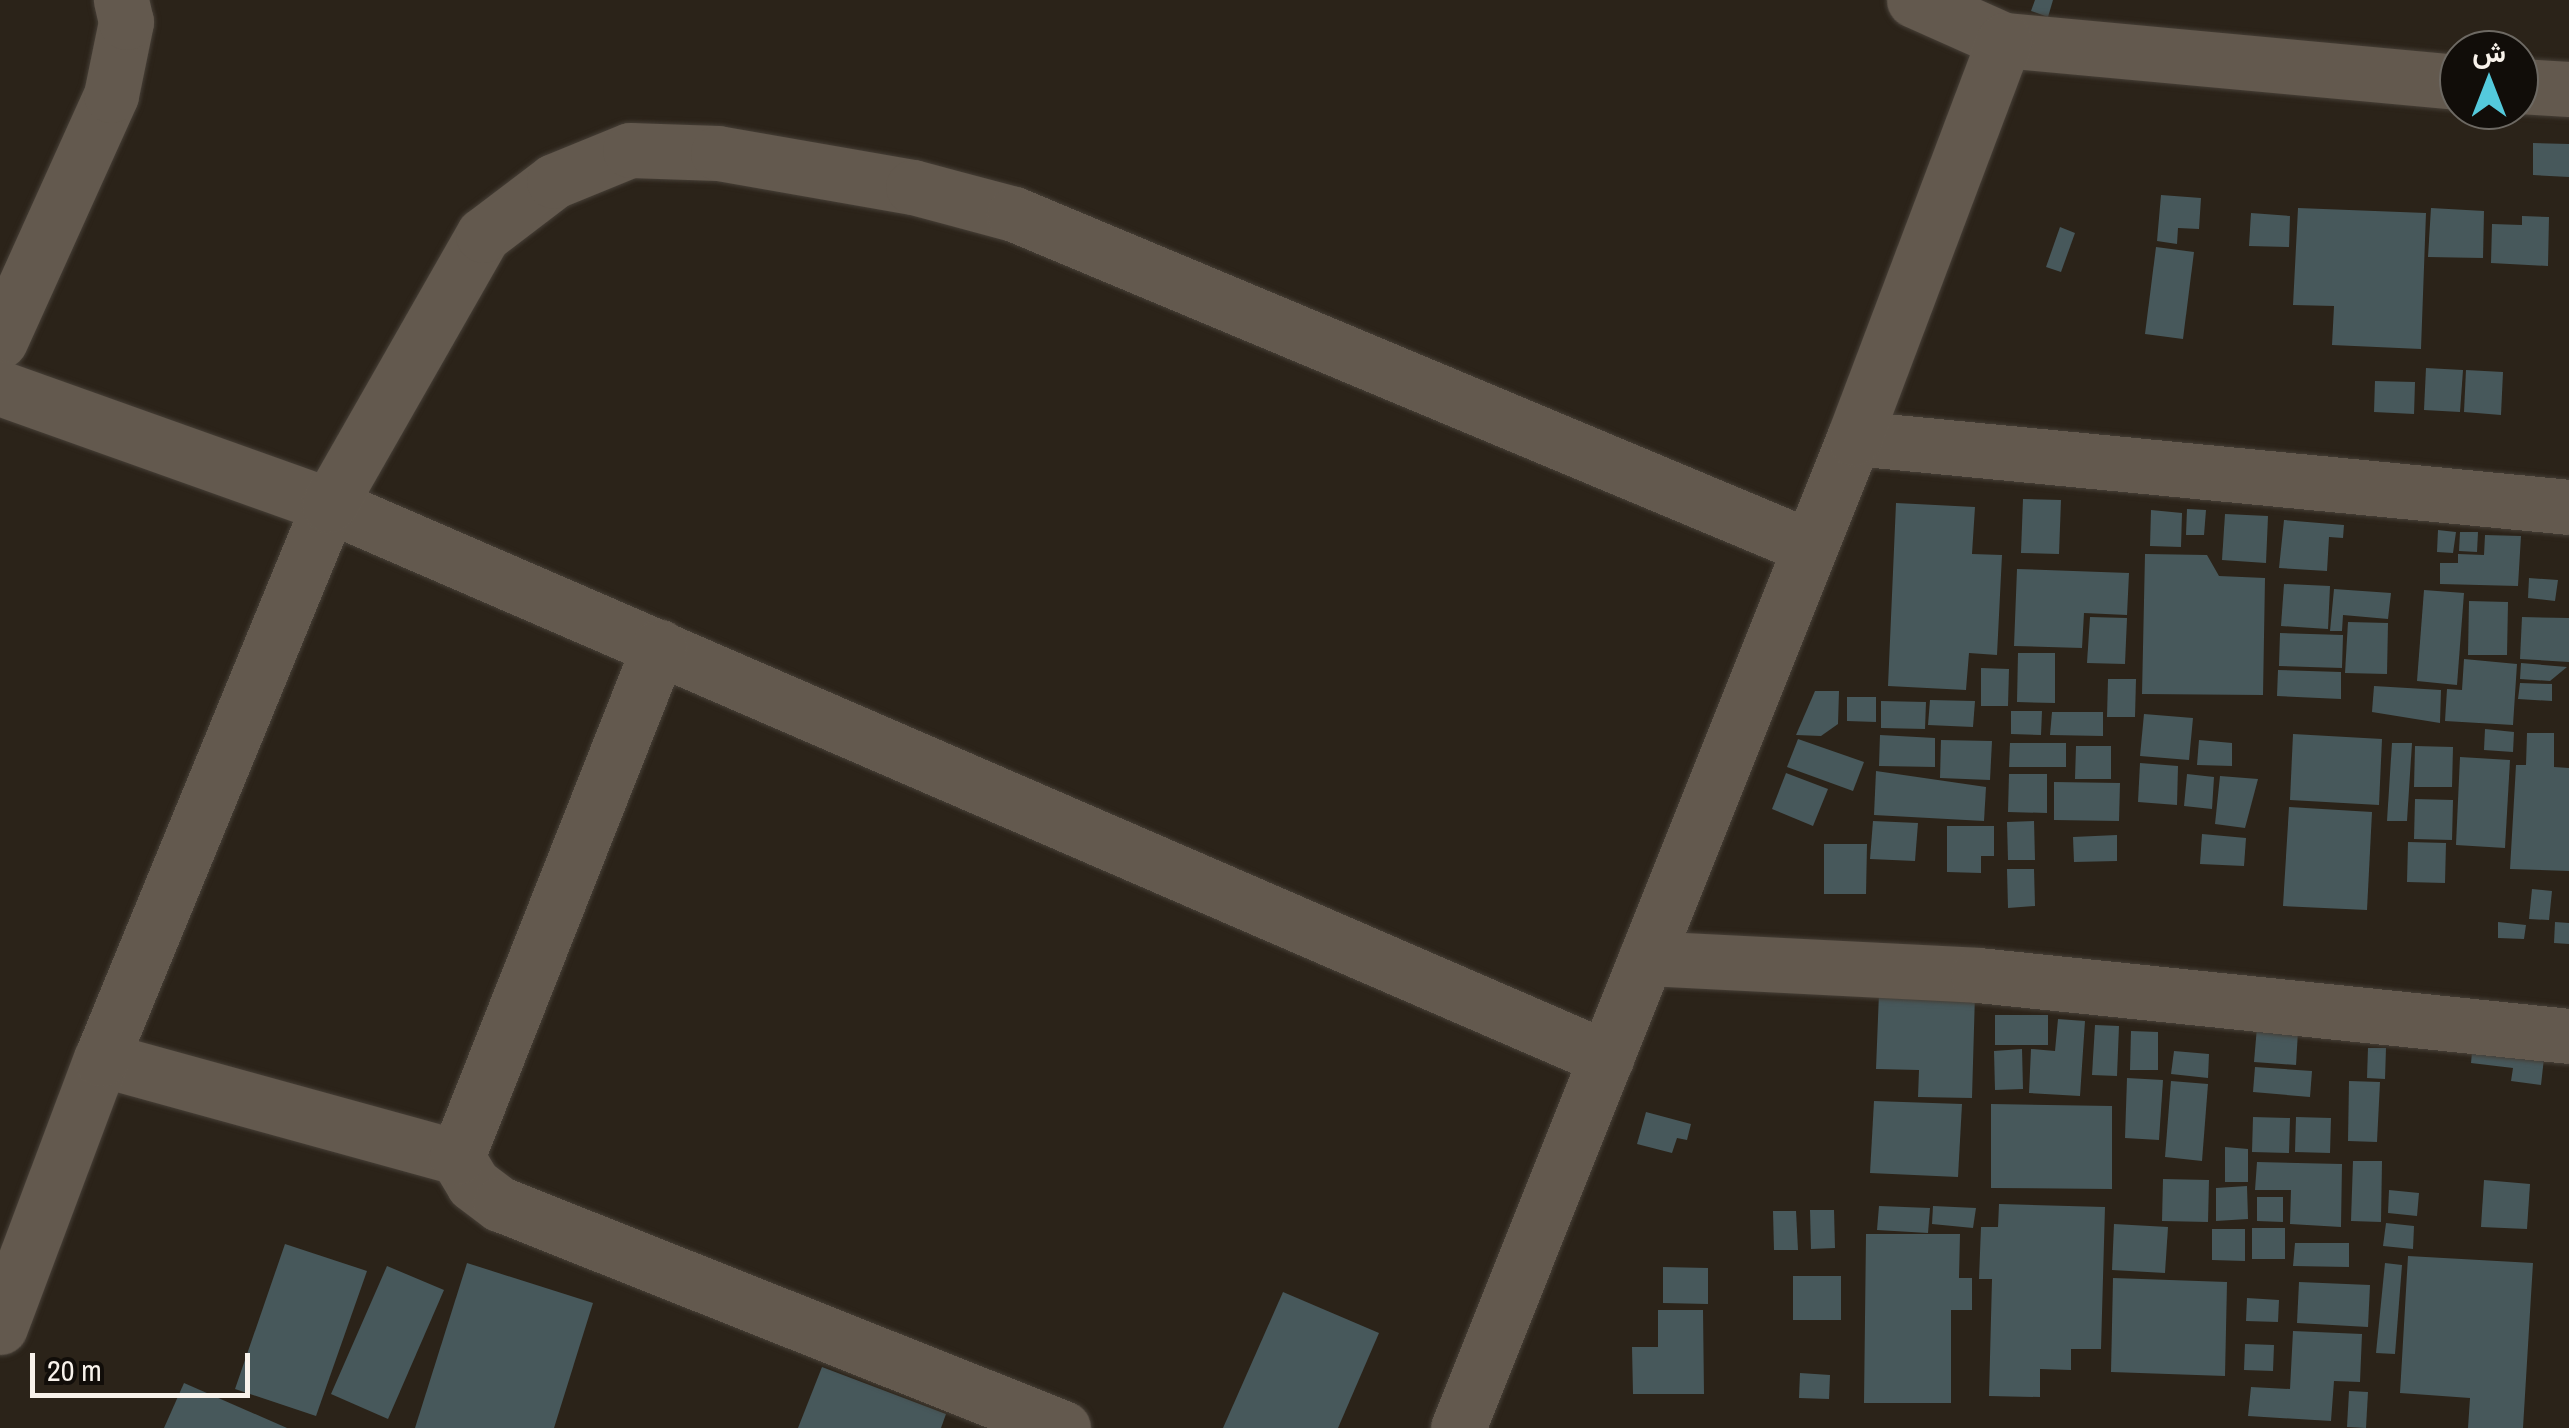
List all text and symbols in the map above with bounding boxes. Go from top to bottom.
north arrow [2439,30,2539,130]
text: ش [2472,33,2506,71]
scale bar [35,1333,255,1395]
text: 20 m [47,1350,102,1390]

